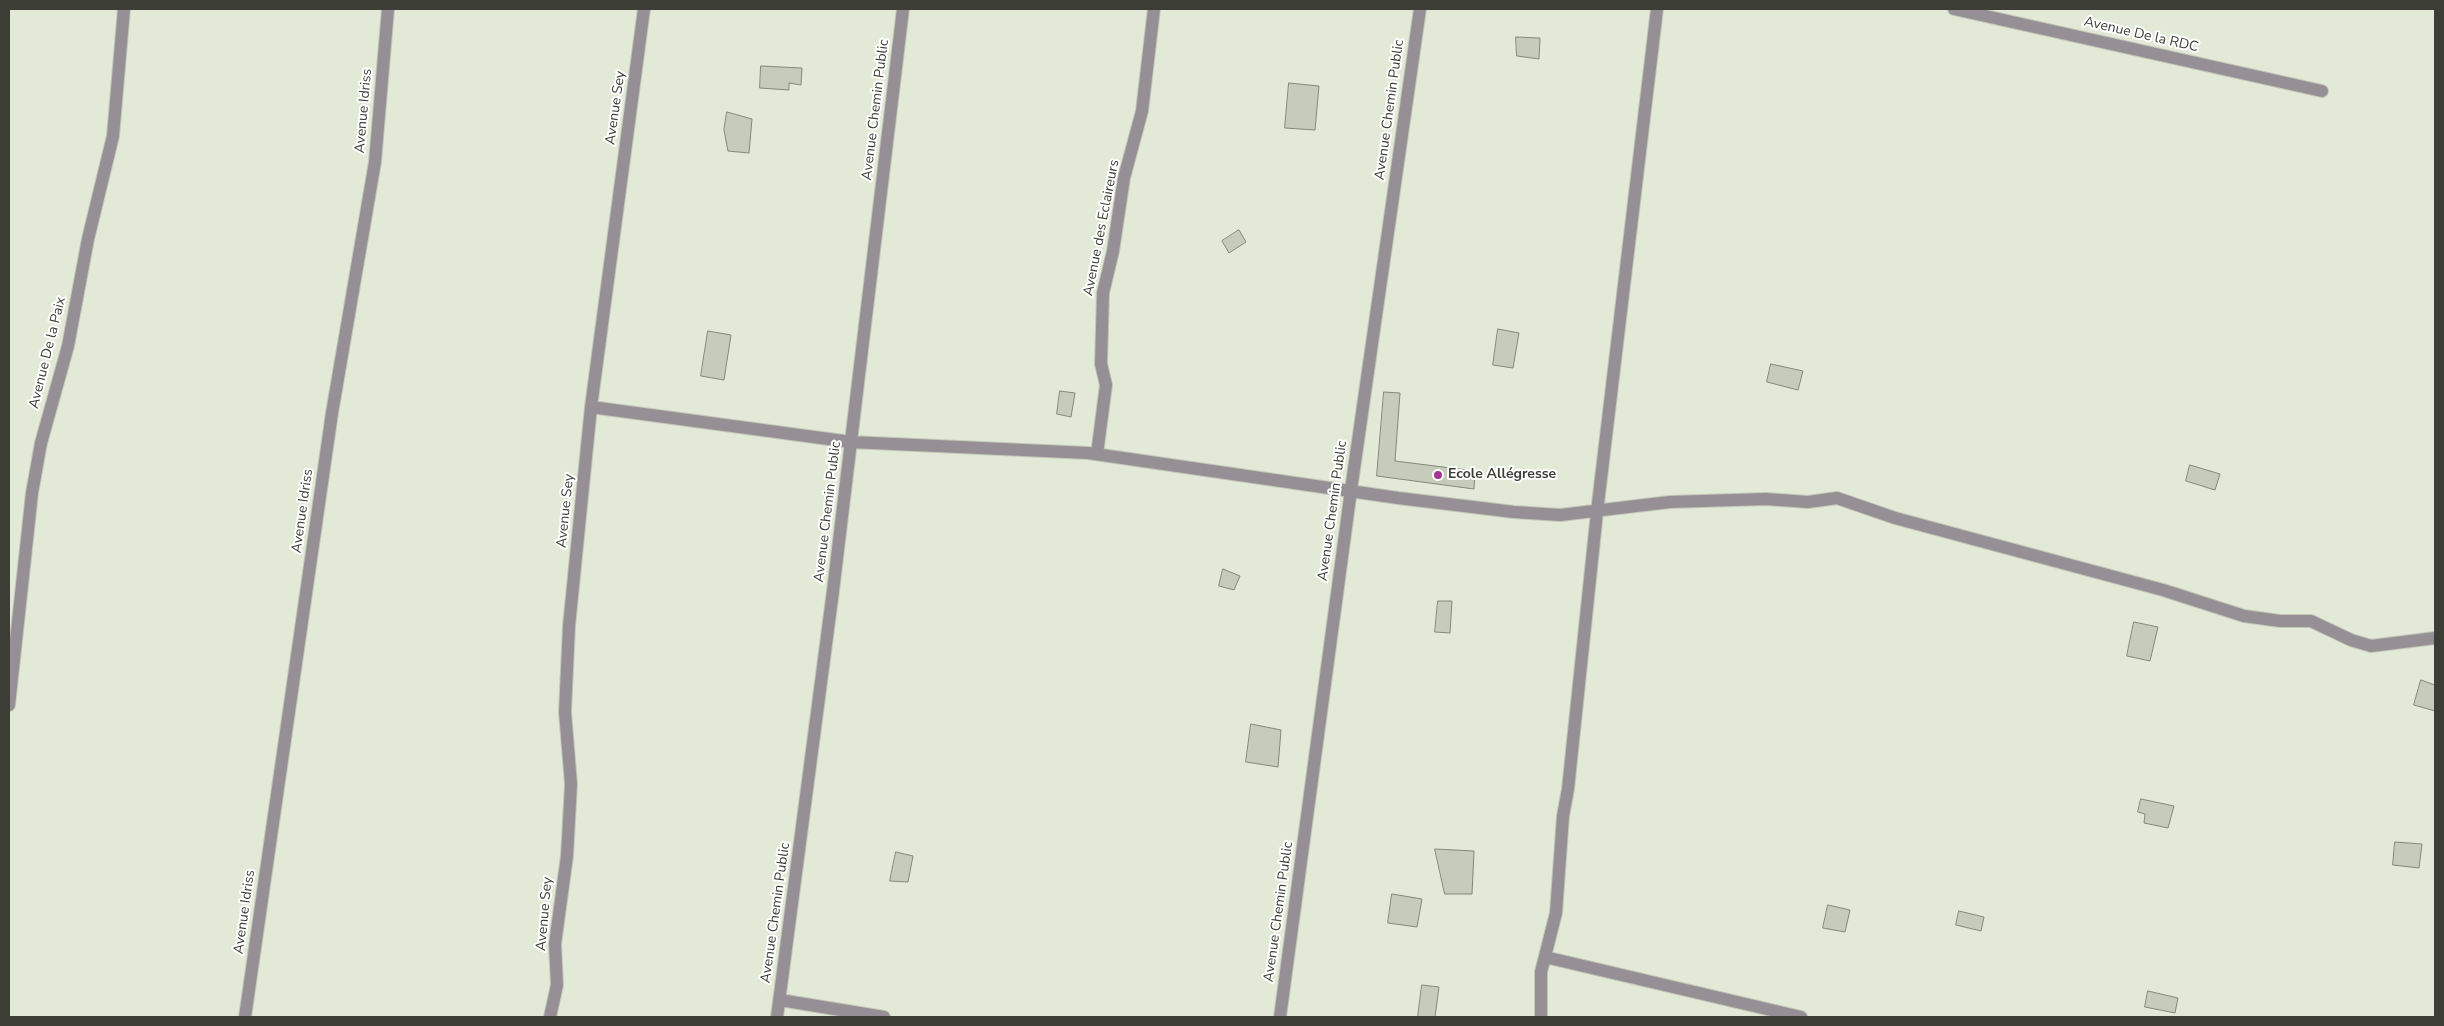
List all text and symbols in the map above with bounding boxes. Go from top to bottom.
street label: Avenue De la RDC [2082,14,2200,56]
street label: Avenue Chemin Public [859,39,893,181]
street label: Avenue Chemin Public [1372,39,1408,181]
street label: Avenue Idriss [352,68,376,154]
street label: Avenue Sey [603,70,629,146]
street label: Avenue des Eclaireurs [1081,158,1123,298]
street label: Avenue De la Paix [26,295,70,411]
street label: Avenue Chemin Public [1315,440,1351,582]
street label: Avenue Chemin Public [811,441,845,583]
place label: Ecole Allégresse [1448,467,1556,483]
street label: Avenue Idriss [289,468,317,554]
marker: Ecole Allégresse [1432,469,1444,481]
street label: Avenue Sey [554,473,578,549]
street label: Avenue Chemin Public [1261,841,1297,983]
street label: Avenue Chemin Public [758,842,794,984]
street label: Avenue Idriss [231,869,259,955]
street label: Avenue Sey [533,876,557,952]

